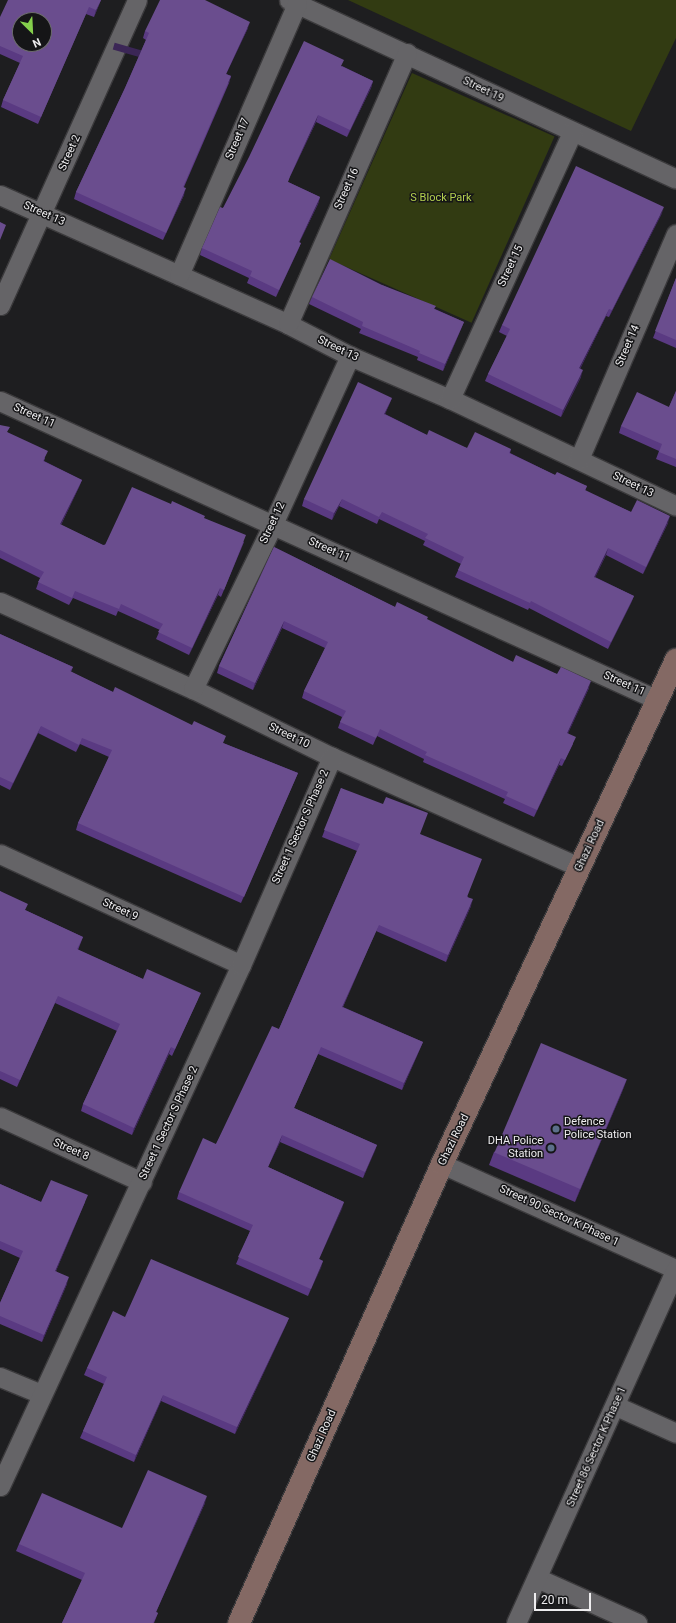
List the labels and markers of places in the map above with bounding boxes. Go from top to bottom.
place label: Defence Police Station [564,1116,632,1142]
marker: Defence Police Station [551,1124,561,1134]
place label: DHA Police Station [488,1135,543,1161]
marker: DHA Police Station [546,1143,556,1153]

